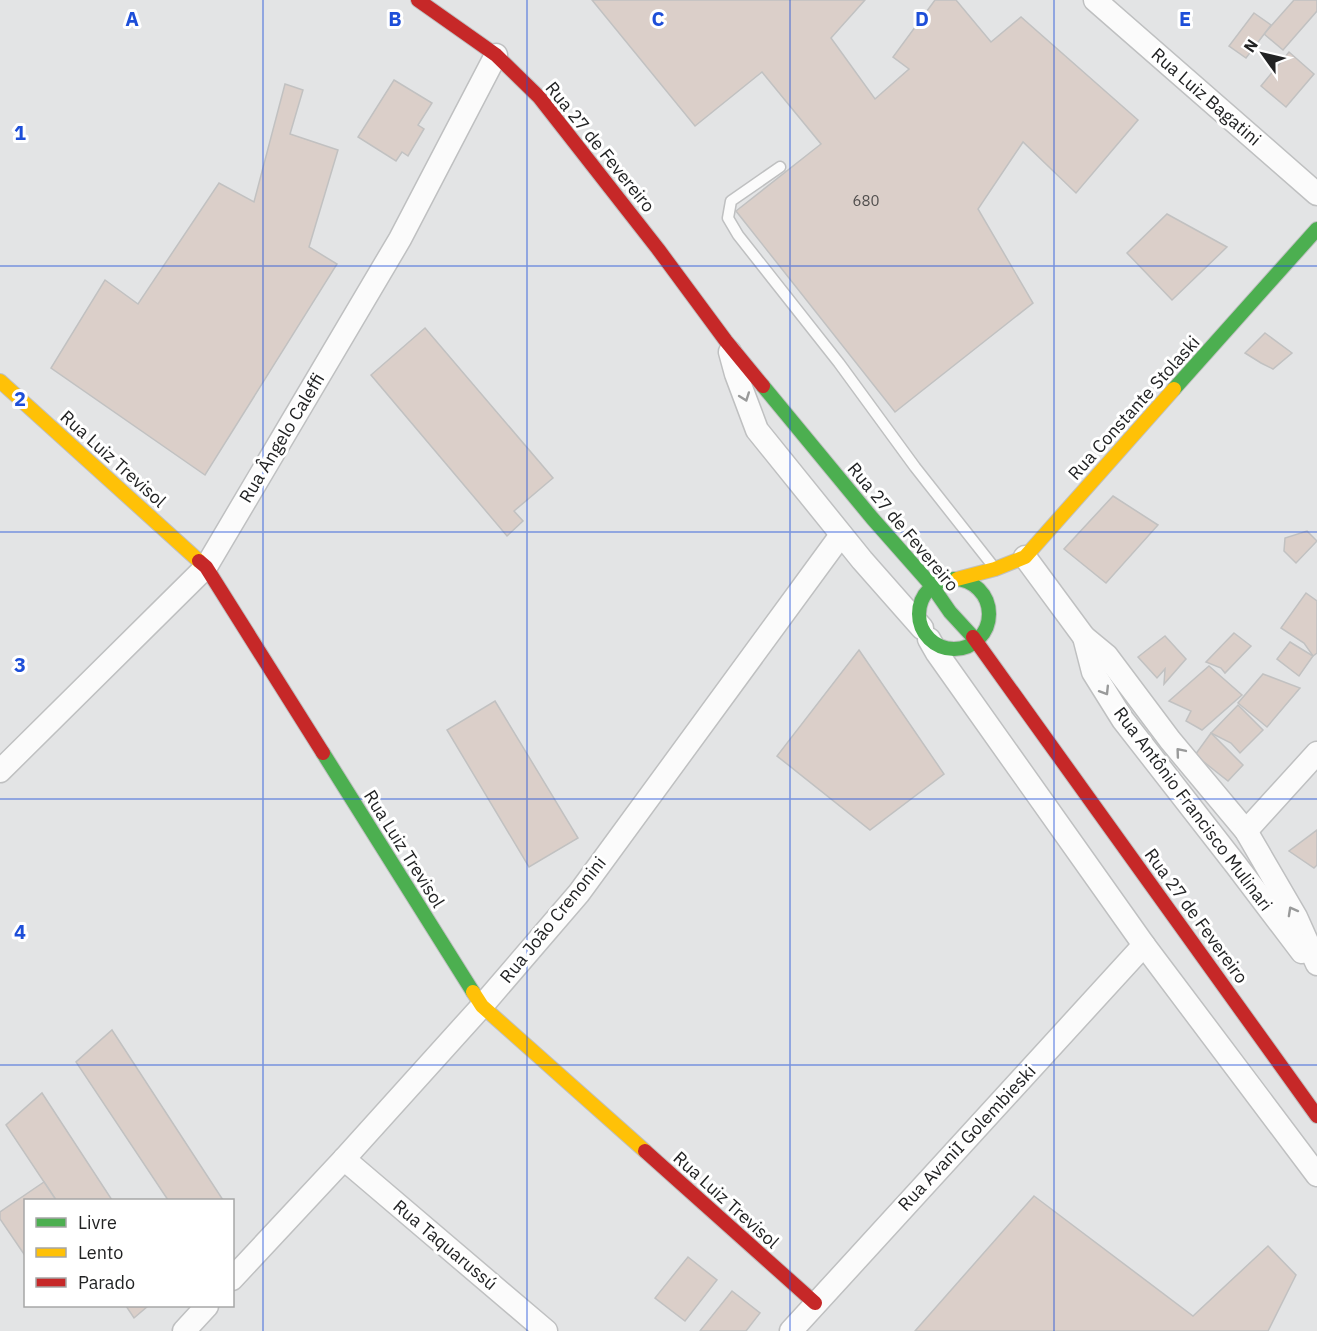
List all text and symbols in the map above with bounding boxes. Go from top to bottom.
text: A [125,5,139,32]
text: B [388,5,402,32]
text: C [651,5,665,32]
text: D [915,5,929,32]
text: E [1179,5,1191,32]
north arrow [1233,24,1293,84]
text: N [1239,35,1262,56]
street label: Rua Luiz Bagatini [1147,43,1266,150]
street label: Rua 27 de Fevereiro [541,77,660,217]
text: 1 [14,119,26,146]
house number: 680 [852,191,880,210]
street label: Rua Constante Stolaski [1063,331,1205,485]
street label: Rua Ângelo Caleffi [234,369,329,507]
text: 2 [14,385,26,412]
one-way arrow [737,391,750,401]
street label: Rua Luiz Trevisol [56,405,171,512]
street label: Rua 27 de Fevereiro [843,457,964,596]
text: 3 [14,651,26,678]
one-way arrow [1097,685,1109,695]
street label: Rua Antônio Francisco Mulinari [1109,702,1278,915]
one-way arrow [1177,748,1188,759]
street label: Rua Luiz Trevisol [359,786,450,912]
street label: Rua 27 de Fevereiro [1140,844,1253,988]
street label: Rua João Crenonini [495,852,611,988]
one-way arrow [1288,907,1299,917]
text: 4 [14,918,26,945]
street label: Rua AvaniI Golembieski [893,1060,1040,1216]
street label: Rua Luiz Trevisol [669,1146,784,1253]
street label: Rua Taquarussú [389,1194,502,1295]
legend [24,1199,234,1307]
text: Livre [78,1211,117,1234]
text: Lento [78,1241,123,1264]
text: Parado [78,1271,135,1294]

